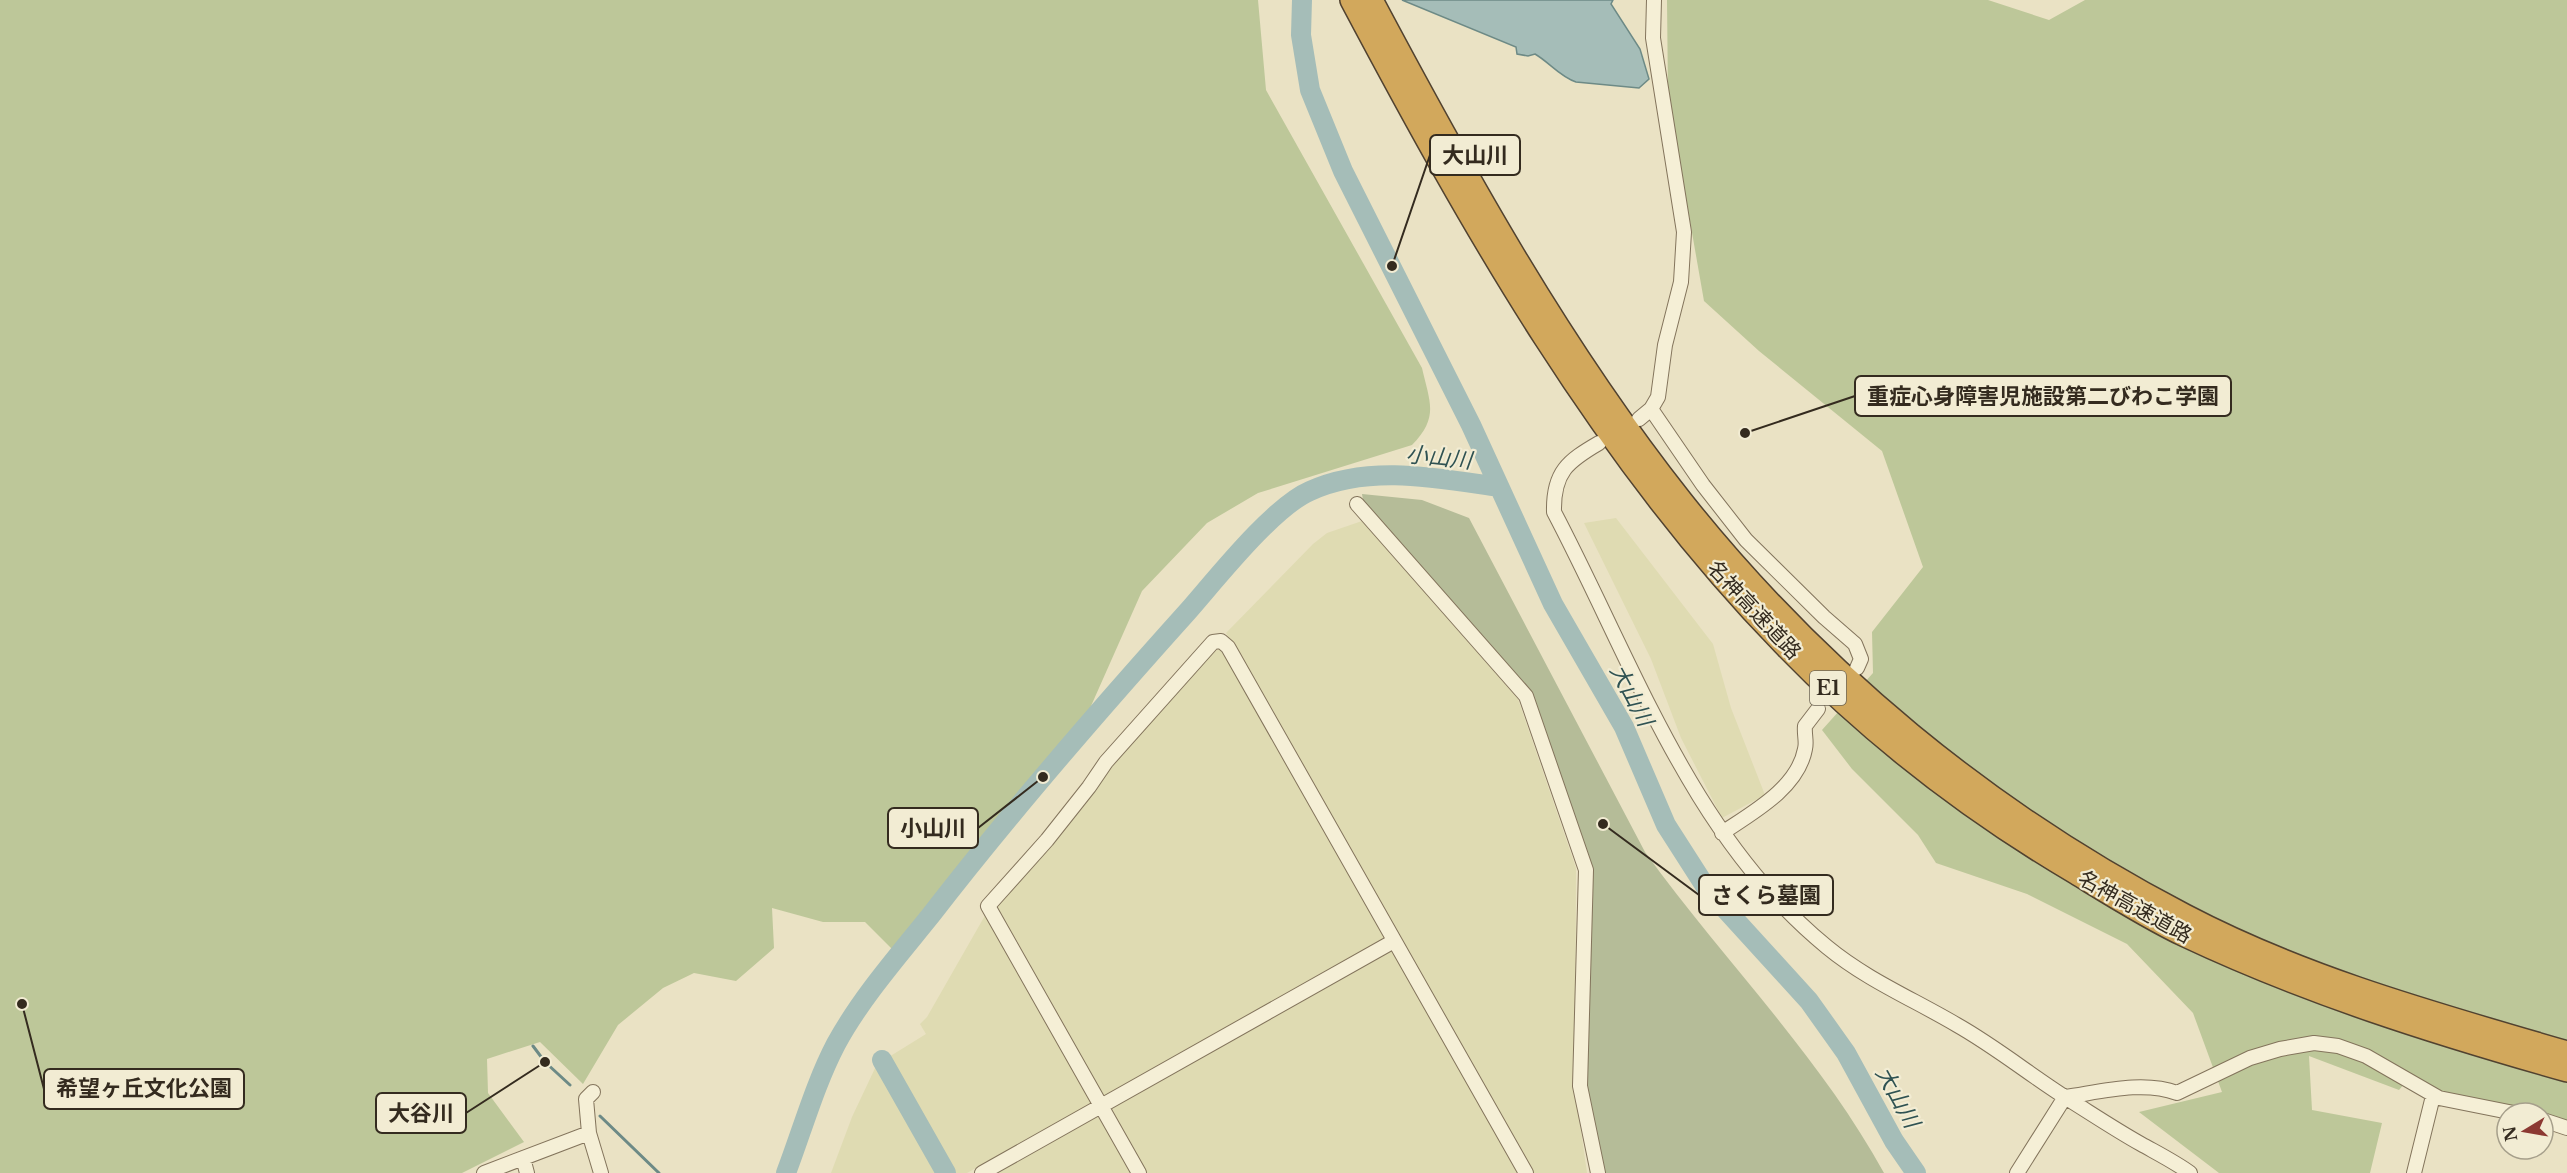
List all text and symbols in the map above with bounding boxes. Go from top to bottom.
callout: 大山川 [1430,135,1520,175]
text: 大山川 [1442,142,1508,169]
callout: 重症心身障害児施設第二びわこ学園 [1855,376,2231,416]
text: 重症心身障害児施設第二びわこ学園 [1867,383,2219,410]
water label: 小山川 [1405,441,1475,475]
street label: 名神高速道路 [1702,555,1806,665]
water label: 大山川 [1604,660,1660,732]
road number: E1 [1810,671,1846,705]
callout: 小山川 [888,808,978,848]
text: 小山川 [900,815,966,842]
street label: 名神高速道路 [2074,865,2196,949]
callout: さくら墓園 [1699,875,1833,915]
text: さくら墓園 [1711,882,1821,909]
water label: 大山川 [1870,1062,1926,1134]
callout: 希望ヶ丘文化公園 [44,1069,244,1109]
text: 希望ヶ丘文化公園 [56,1075,232,1102]
callout: 大谷川 [376,1093,466,1133]
text: 大谷川 [388,1100,454,1127]
north arrow [2495,1101,2555,1161]
text: N [2499,1125,2522,1143]

